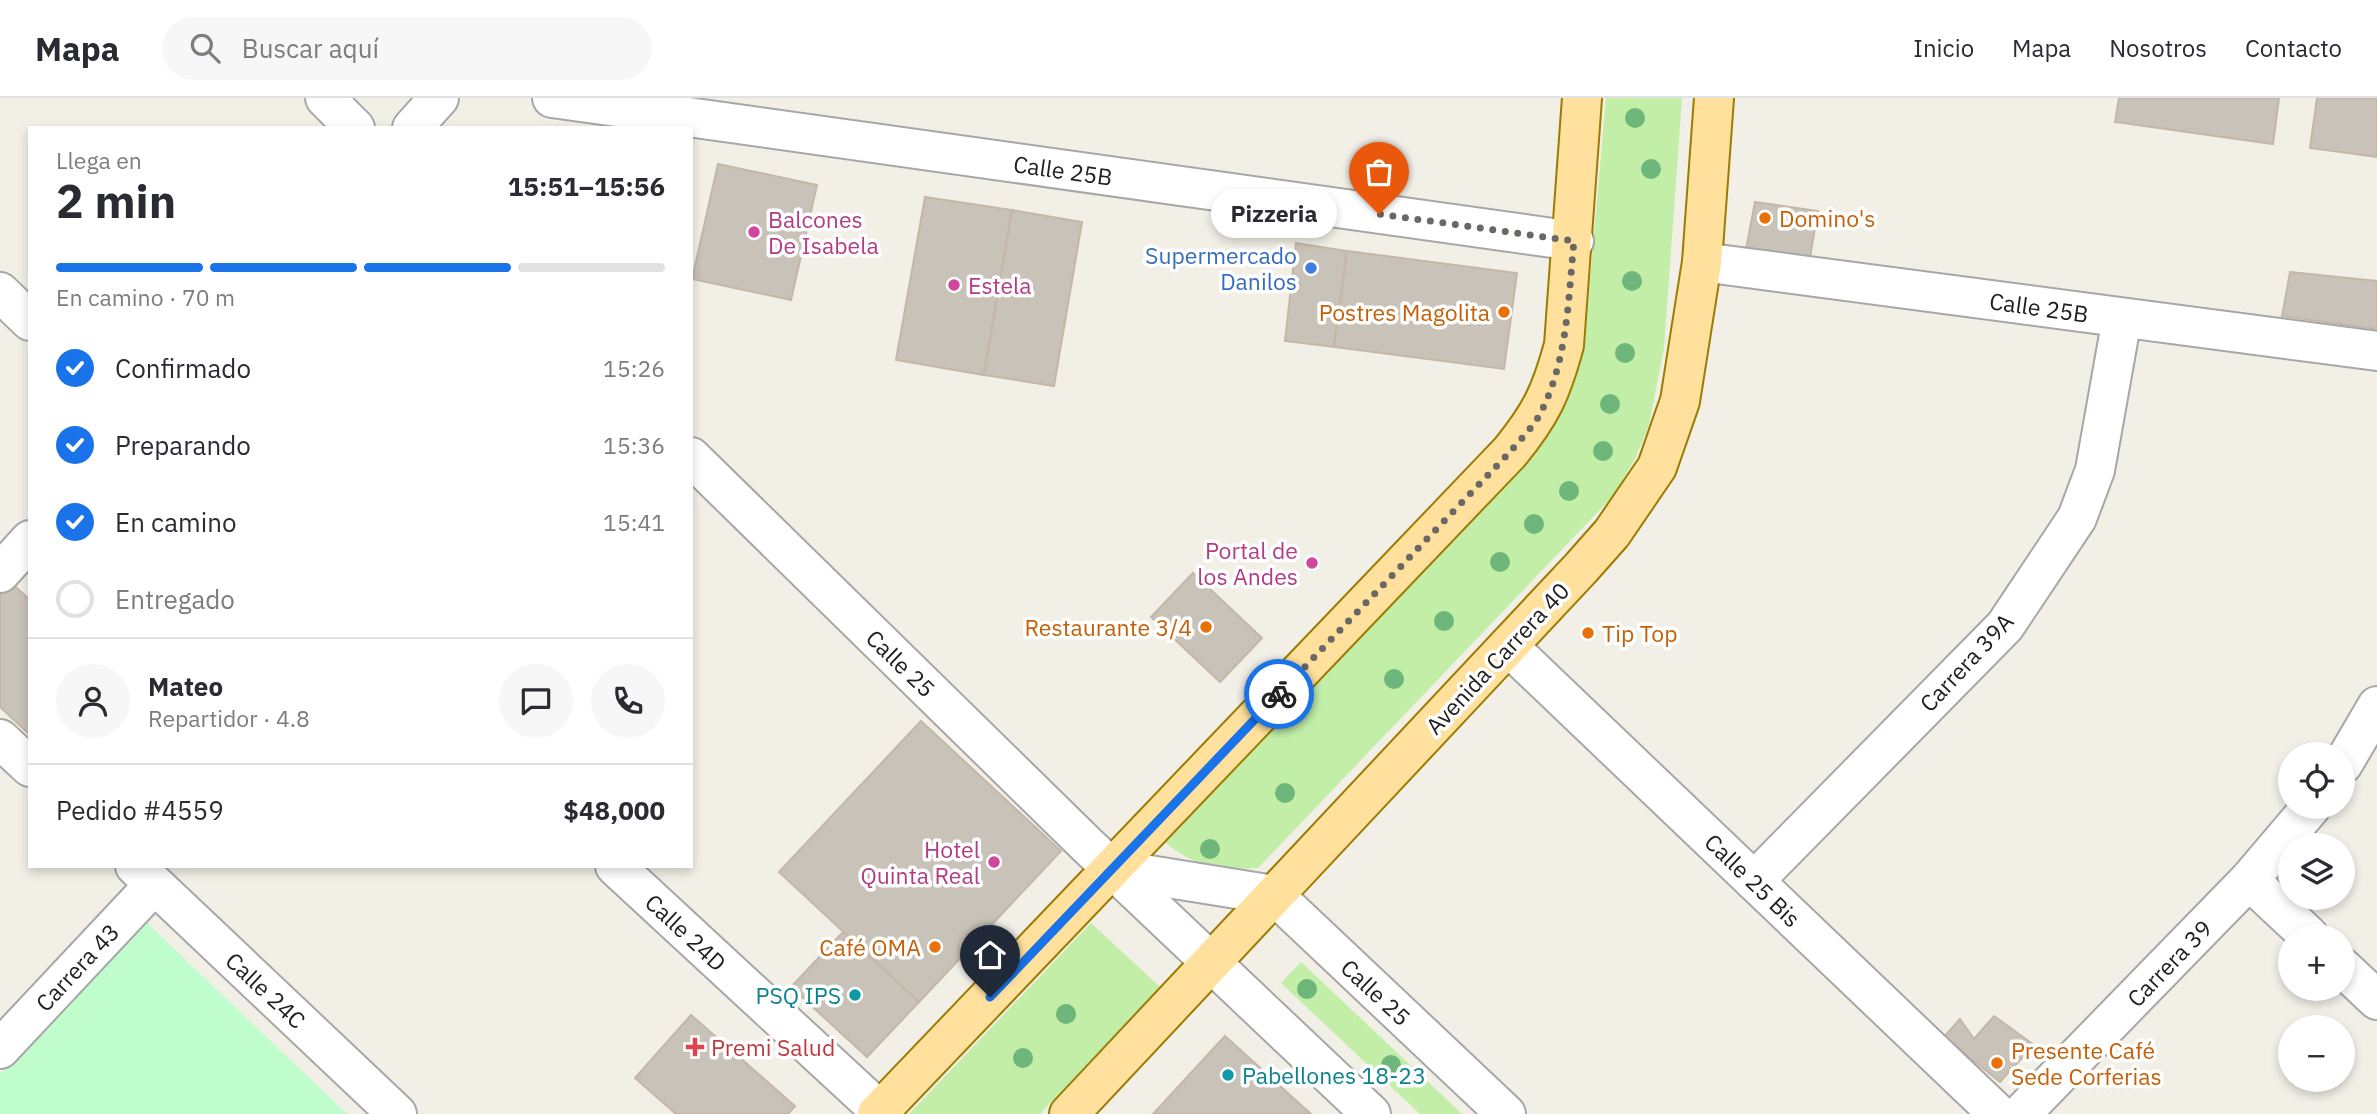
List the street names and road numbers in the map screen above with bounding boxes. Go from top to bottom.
street label: Calle 25B [1012,148,1114,192]
street label: Calle 25B [1988,285,2090,329]
street label: Avenida Carrera 40 [1419,576,1575,740]
street label: Carrera 39A [1913,606,2020,718]
street label: Calle 25 [860,623,942,703]
street label: Calle 25 Bis [1699,827,1807,933]
street label: Calle 24D [639,887,733,977]
street label: Carrera 39 [2120,913,2218,1013]
street label: Carrera 43 [29,917,125,1017]
street label: Calle 24C [220,945,312,1035]
street label: Calle 25 [1335,952,1417,1032]

